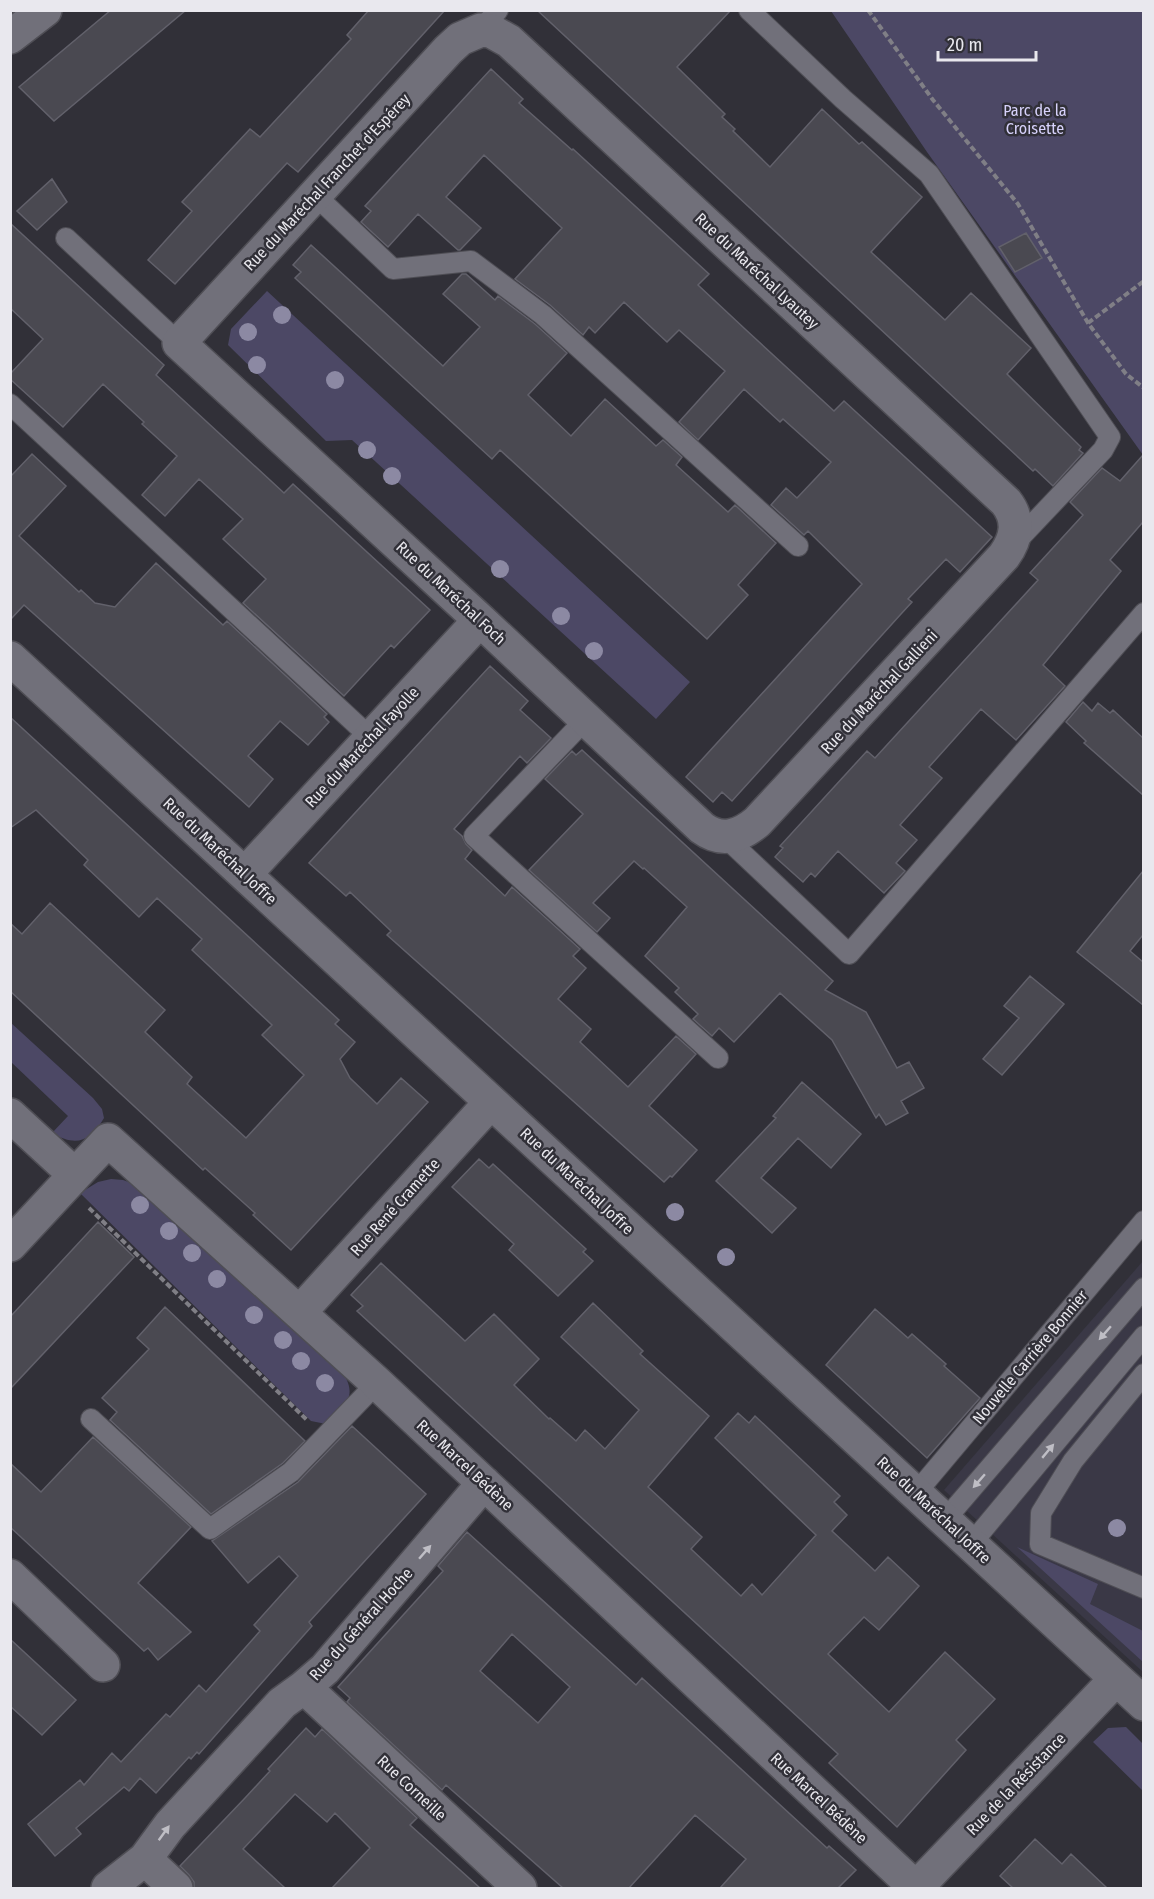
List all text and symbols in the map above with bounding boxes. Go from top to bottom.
scale bar [938,24,1036,62]
text: 20 m [947,34,982,56]
street label: Rue du Maréchal Franchet d'Espérey [240,89,415,274]
park label: Parc de la Croisette [1003,101,1067,138]
street label: Rue du Maréchal Lyautey [691,209,823,334]
street label: Rue du Maréchal Foch [392,537,510,649]
street label: Rue du Maréchal Gallieni [817,626,941,758]
street label: Rue du Maréchal Fayolle [301,683,423,811]
street label: Rue du Maréchal Joffre [159,793,281,909]
street label: Rue du Maréchal Joffre [516,1123,638,1239]
street label: Rue René Cramette [346,1154,444,1260]
street label: Nouvelle Carrière Bonnier [968,1286,1092,1428]
one-way arrow [1099,1325,1112,1341]
street label: Rue Marcel Bédène [413,1415,517,1515]
one-way arrow [1042,1443,1054,1458]
street label: Rue du Maréchal Joffre [873,1452,995,1568]
one-way arrow [972,1473,985,1489]
one-way arrow [418,1545,431,1560]
street label: Rue du Général Hoche [305,1564,417,1684]
street label: Rue de la Résistance [962,1729,1070,1839]
street label: Rue Marcel Bédène [767,1748,871,1848]
street label: Rue Corneille [374,1751,450,1825]
one-way arrow [158,1826,170,1842]

